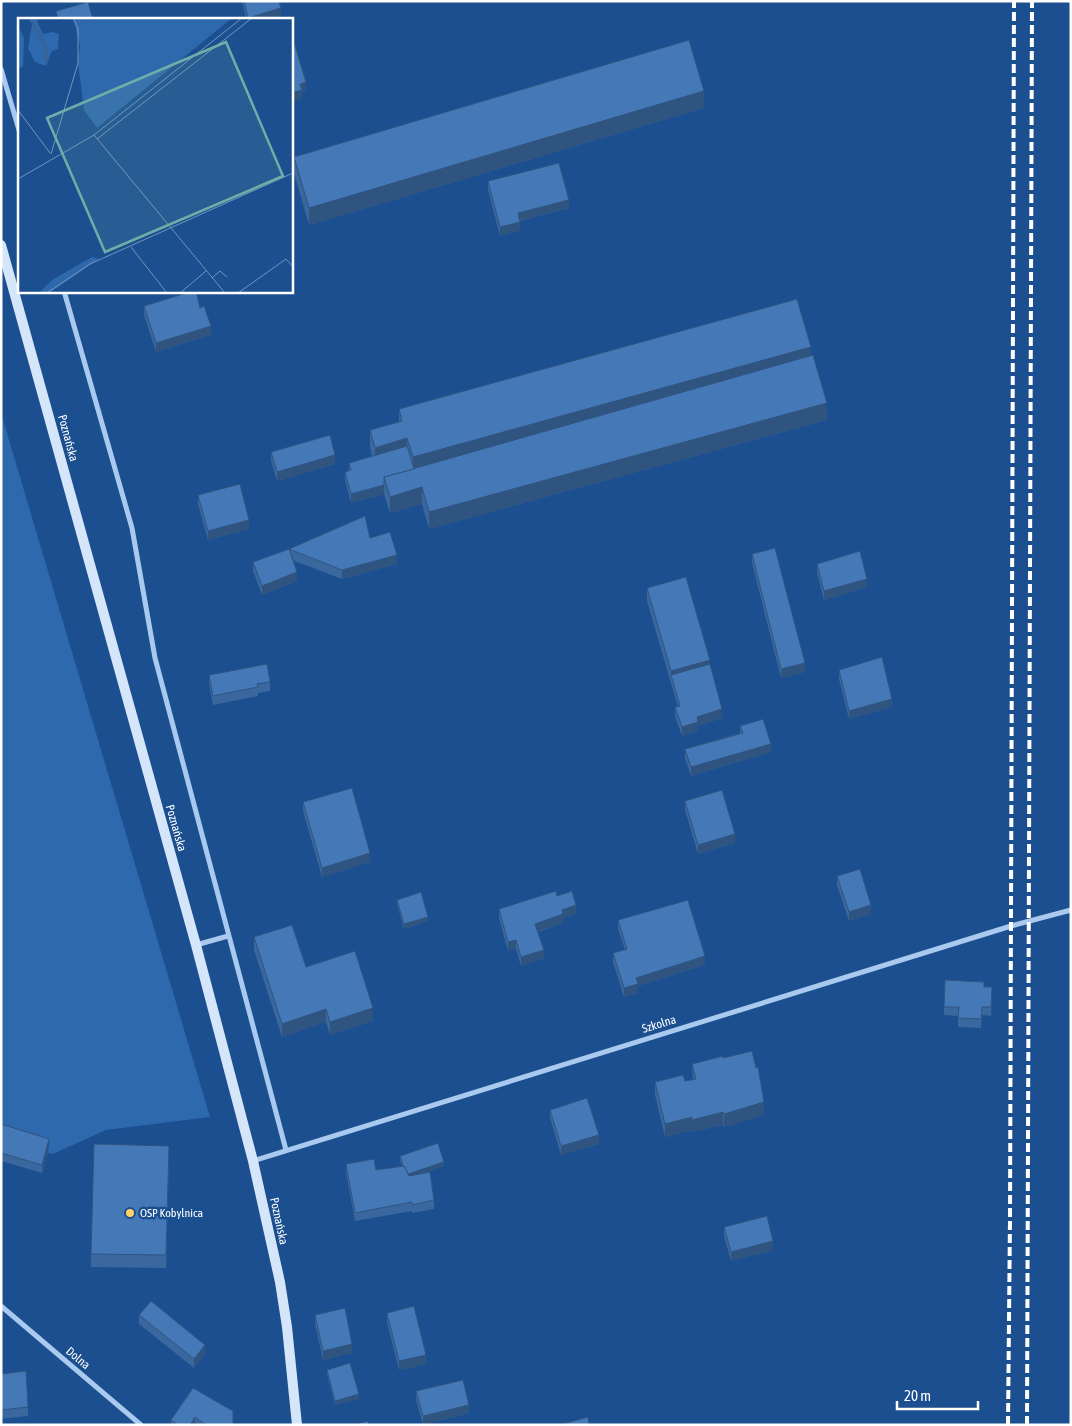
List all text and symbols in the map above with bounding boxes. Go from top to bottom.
inset map [18,18,292,292]
street label: Poznańska [55,413,81,463]
street label: Poznańska [163,803,189,853]
street label: Szkolna [640,1012,678,1036]
street label: Poznańska [267,1196,291,1246]
place label: OSP Kobylnica [140,1206,203,1220]
marker: OSP Kobylnica [124,1207,136,1219]
street label: Dolna [63,1344,93,1372]
scale bar [897,1378,978,1410]
text: 20 m [904,1387,931,1404]

